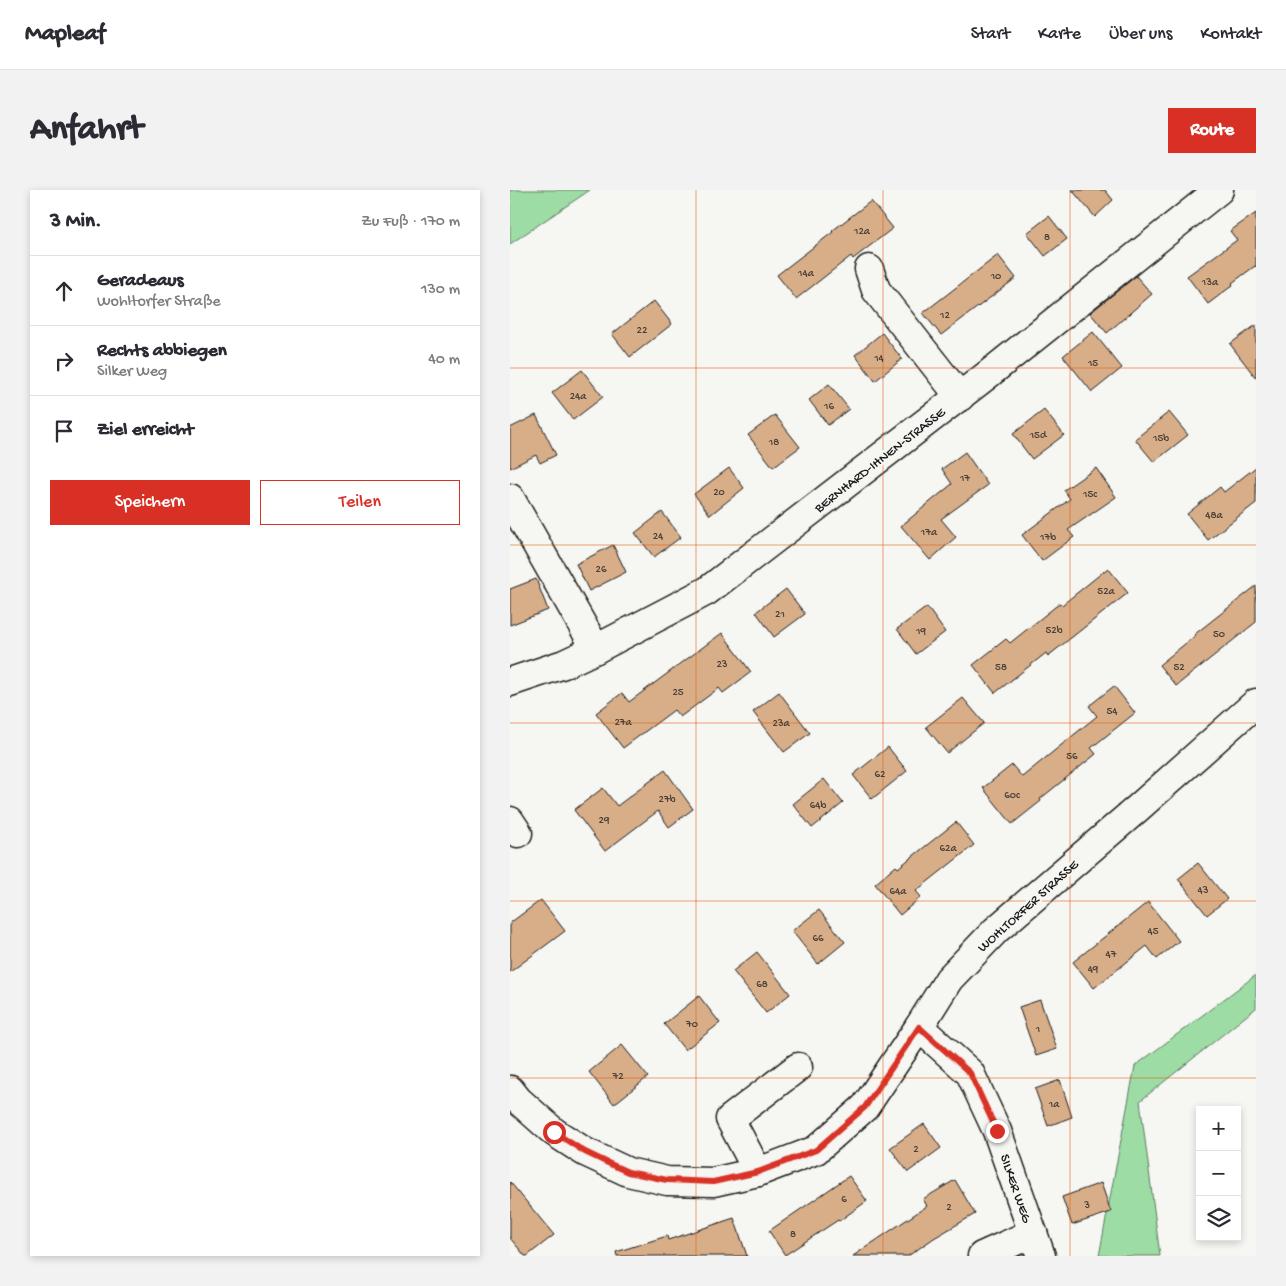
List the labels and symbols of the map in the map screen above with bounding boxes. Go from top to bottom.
house number: 12a [853,226,871,238]
house number: 8 [1044,232,1050,244]
house number: 14a [797,268,815,280]
house number: 10 [990,271,1001,283]
house number: 13a [1201,277,1219,289]
house number: 12 [939,310,951,322]
house number: 22 [637,325,648,337]
house number: 14 [873,353,885,365]
house number: 15 [1087,358,1098,370]
house number: 24a [570,391,587,403]
house number: 16 [823,401,834,413]
street label: BERNHARD-IHNEN-STRASSE [811,404,950,518]
house number: 15d [1029,430,1048,442]
house number: 15b [1152,433,1169,445]
house number: 18 [768,437,779,449]
house number: 17 [959,473,970,485]
house number: 20 [713,487,725,499]
house number: 15c [1082,489,1098,501]
house number: 48a [1205,510,1224,522]
house number: 17a [920,527,938,539]
house number: 24 [653,531,664,543]
house number: 17b [1039,532,1056,544]
house number: 26 [596,564,607,576]
house number: 52a [1097,586,1116,598]
house number: 21 [775,609,785,621]
house number: 52b [1046,625,1063,637]
house number: 19 [915,626,926,638]
house number: 50 [1213,629,1225,641]
house number: 23 [716,659,728,671]
house number: 58 [995,662,1007,674]
house number: 52 [1173,662,1185,674]
house number: 25 [672,687,684,699]
house number: 54 [1107,706,1118,718]
house number: 27a [614,717,632,729]
house number: 23a [772,718,790,730]
house number: 56 [1066,751,1078,763]
house number: 62 [875,769,886,781]
house number: 60c [1004,790,1021,802]
house number: 27b [659,794,676,806]
house number: 64b [810,800,826,812]
house number: 29 [599,815,610,827]
house number: 62a [939,843,957,855]
street label: WOHLTORFER STRASSE [975,856,1084,957]
house number: 43 [1198,885,1209,897]
house number: 64a [890,886,907,898]
house number: 45 [1148,926,1159,938]
house number: 66 [812,933,824,945]
house number: 47 [1106,949,1117,961]
house number: 49 [1088,964,1099,976]
house number: 68 [756,979,768,991]
house number: 70 [685,1019,698,1031]
house number: 1 [1035,1024,1040,1036]
house number: 72 [611,1071,624,1083]
house number: 1a [1048,1099,1060,1111]
route end [986,1120,1009,1143]
route start [543,1121,566,1144]
house number: 2 [913,1144,919,1156]
street label: SILKER WEG [995,1152,1035,1226]
house number: 6 [841,1194,847,1206]
house number: 3 [1083,1200,1090,1212]
house number: 2 [946,1202,952,1214]
house number: 8 [790,1229,796,1241]

